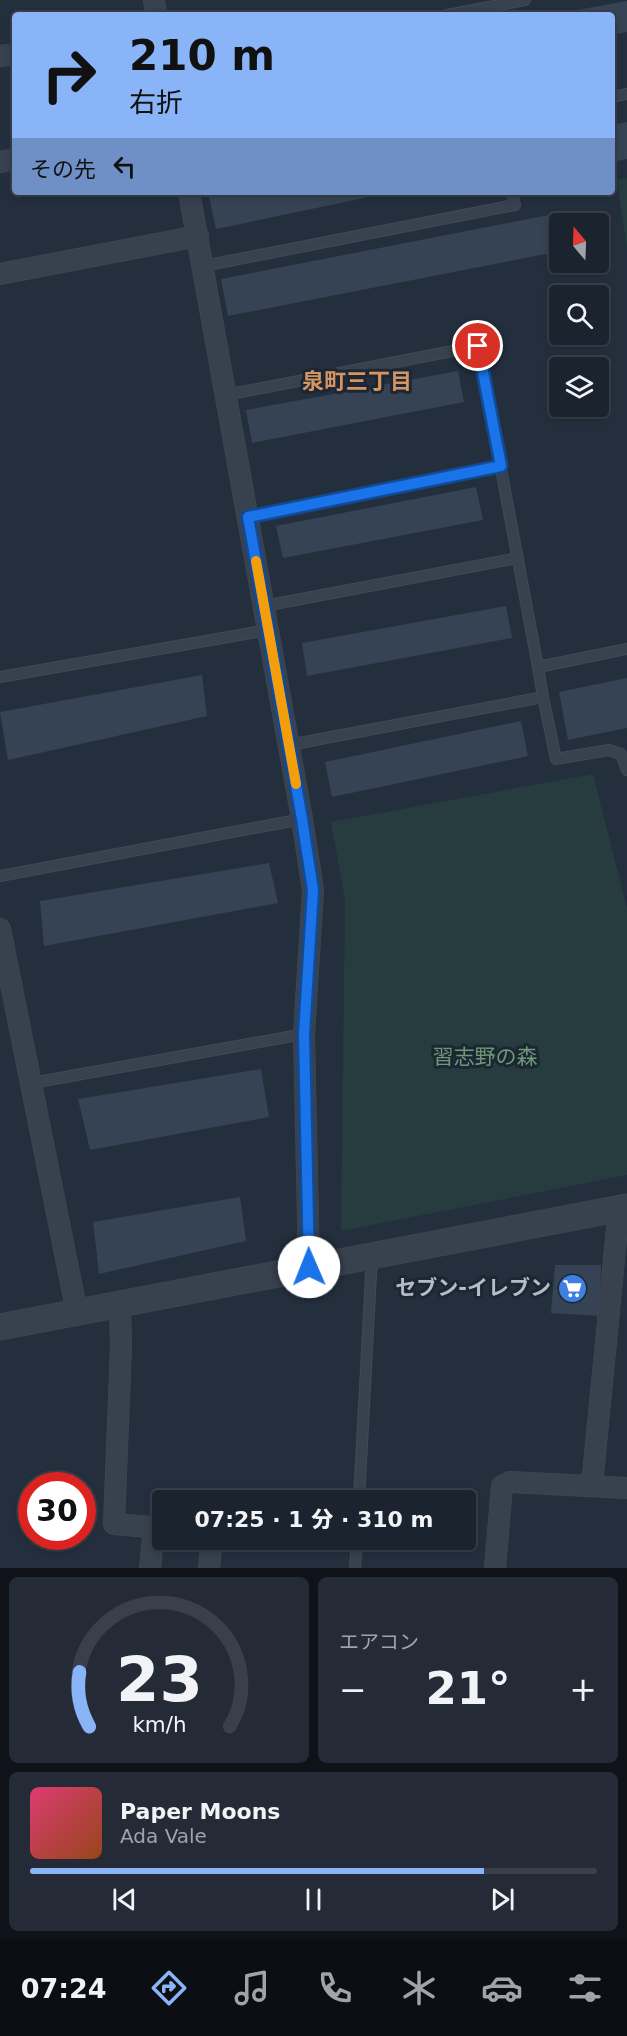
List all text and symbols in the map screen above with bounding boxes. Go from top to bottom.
text: 210 m [129,31,275,80]
icon: right [30,36,108,114]
text: 右折 [129,87,183,118]
icon: left [108,150,141,183]
text: その先 [30,157,96,182]
north arrow [549,213,609,273]
map controls [549,213,609,417]
button: search [549,285,609,345]
pin [452,320,503,371]
icon: arrive [461,329,494,362]
button: layers [549,357,609,417]
district label: 泉町三丁目 [302,369,412,394]
park label: 習志野の森 [433,1045,538,1069]
position arrow [277,1235,341,1299]
supermarket icon: セブン-イレブン [556,1272,588,1304]
place label: セブン-イレブン [395,1276,551,1300]
speed limit sign: 30 [18,1472,96,1550]
text: 07:25 · 1 分 · 310 m [195,1507,433,1532]
text: エアコン [339,1630,419,1654]
text: 23 [116,1643,202,1716]
text: 21° [425,1662,511,1715]
text: − [339,1670,367,1709]
text: + [569,1670,597,1709]
text: km/h [132,1712,186,1737]
text: Paper Moons [120,1799,280,1824]
text: Ada Vale [120,1824,207,1848]
icon: previous [108,1883,141,1916]
icon: pause [297,1883,330,1916]
icon: next [486,1883,519,1916]
icon: directions [148,1967,190,2009]
icon: music [231,1967,273,2009]
icon: phone [314,1967,356,2009]
icon: climate [398,1967,440,2009]
icon: car [481,1967,523,2009]
icon: filters [564,1967,606,2009]
text: 07:24 [21,1973,107,2004]

